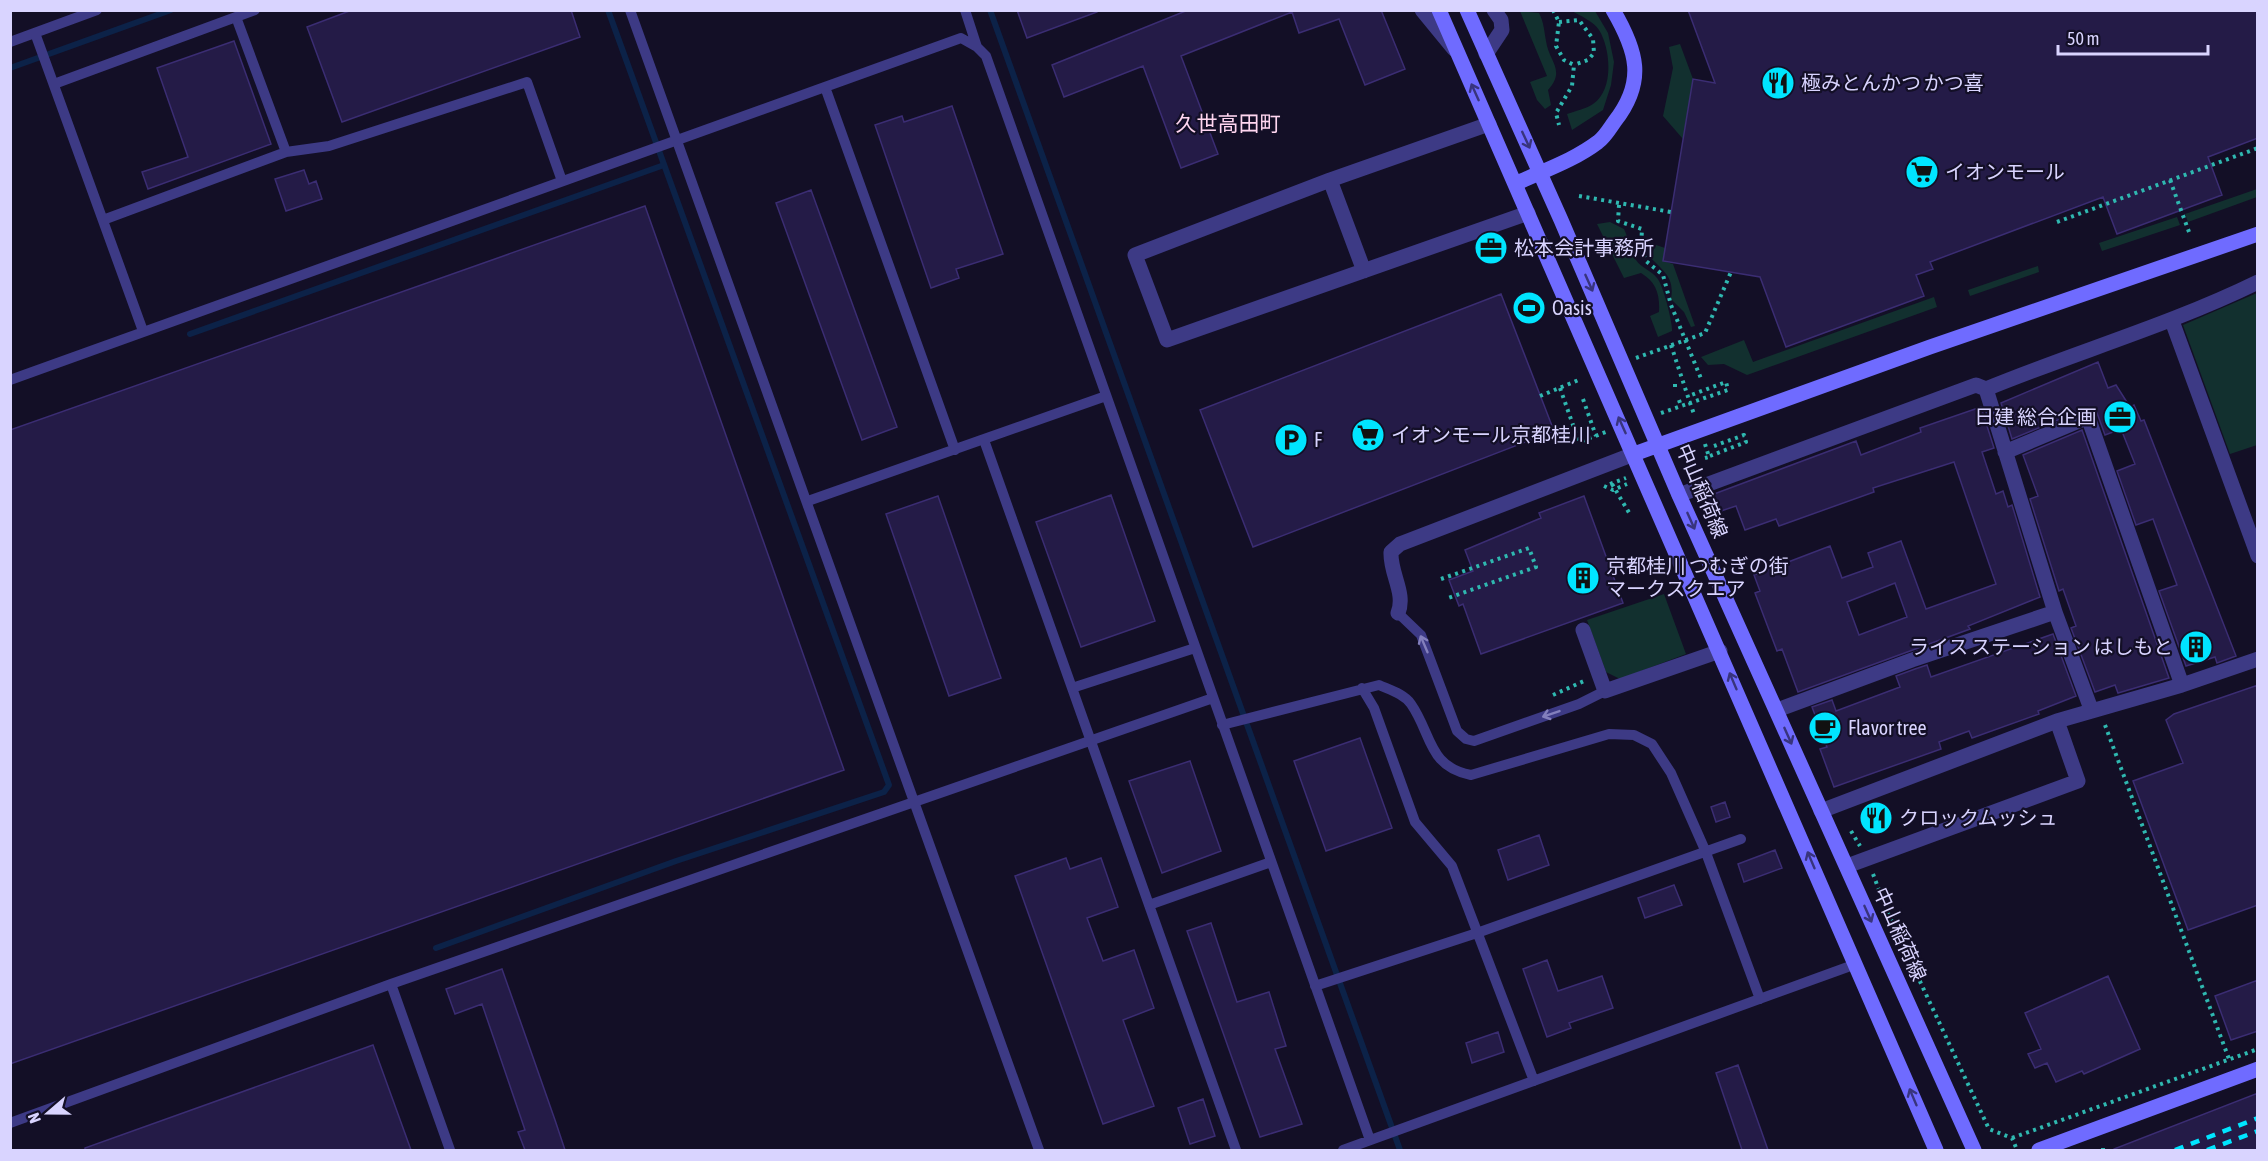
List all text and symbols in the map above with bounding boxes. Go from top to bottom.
scale bar [2058,18,2208,56]
text: 50 m [2067,28,2099,49]
restaurant icon: 極みとんかつ かつ喜 [1760,65,1796,101]
place label: 極みとんかつ かつ喜 [1801,71,1984,94]
one-way arrow [1468,84,1480,102]
district label: 久世高田町 [1176,111,1281,135]
one-way arrow [1520,131,1532,149]
supermarket icon: イオンモール [1904,154,1940,190]
place label: イオンモール [1945,160,2065,183]
office icon: 松本会計事務所 [1473,230,1509,266]
place label: 松本会計事務所 [1514,236,1654,259]
one-way arrow [1584,274,1595,292]
sports icon: Oasis [1511,290,1547,326]
place label: Oasis [1552,296,1592,319]
office icon: 日建 総合企画 [2102,399,2138,435]
place label: 日建 総合企画 [1974,405,2097,428]
supermarket icon: イオンモール京都桂川 [1350,417,1386,453]
one-way arrow [1615,417,1627,435]
parking icon: F [1273,422,1309,458]
place label: イオンモール京都桂川 [1391,423,1591,446]
place label: F [1314,428,1322,451]
street label: 中山稲荷線 [1672,440,1733,541]
one-way arrow [1685,511,1697,529]
place label: 京都桂川 つむぎの街 マークスクエア [1606,554,1789,600]
building icon: 京都桂川 つむぎの街 マークスクエア [1565,560,1601,596]
building icon: ライス ステーション はしもと [2178,629,2214,665]
one-way arrow [1418,635,1429,653]
place label: ライス ステーション はしもと [1909,635,2173,658]
one-way arrow [1727,672,1738,691]
one-way arrow [1542,710,1561,721]
cafe icon: Flavor tree [1807,710,1843,746]
place label: Flavor tree [1848,716,1926,739]
one-way arrow [1783,727,1795,745]
restaurant icon: クロックムッシュ [1858,800,1894,836]
place label: クロックムッシュ [1899,806,2057,829]
one-way arrow [1804,851,1816,869]
street label: 中山稲荷線 [1870,883,1931,984]
one-way arrow [1863,905,1874,923]
north arrow [18,1083,78,1143]
one-way arrow [1907,1088,1918,1106]
text: N [24,1111,44,1126]

